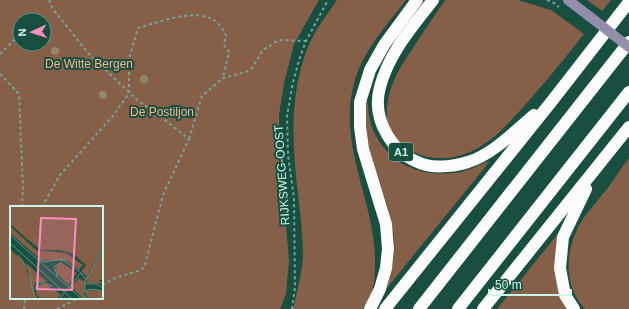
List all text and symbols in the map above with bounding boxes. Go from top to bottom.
north arrow [12,12,52,52]
text: N [16,28,28,37]
park label: De Witte Bergen [45,57,133,71]
park label: De Postiljon [130,105,194,119]
street label: RIJKSWEG-OOST [271,124,292,226]
road number: A1 [389,143,413,161]
inset map [10,206,103,299]
scale bar [489,271,571,297]
text: 50 m [495,278,522,292]

